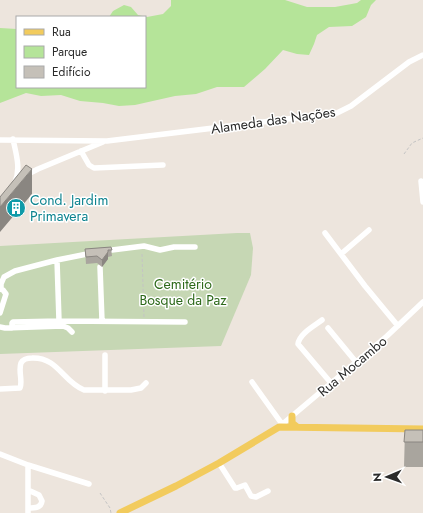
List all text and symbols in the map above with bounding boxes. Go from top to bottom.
legend [16,16,146,88]
text: Rua [52,23,71,41]
text: Parque [52,43,87,61]
text: Edifício [52,63,91,81]
street label: Alameda das Nações [209,101,337,139]
place label: Cond. Jardim Primavera [30,190,108,226]
building icon: Cond. Jardim Primavera [5,197,27,219]
park label: Cemitério Bosque da Paz [139,274,227,310]
street label: Rua Mocambo [313,331,391,401]
north arrow [367,457,407,497]
text: N [369,473,385,482]

